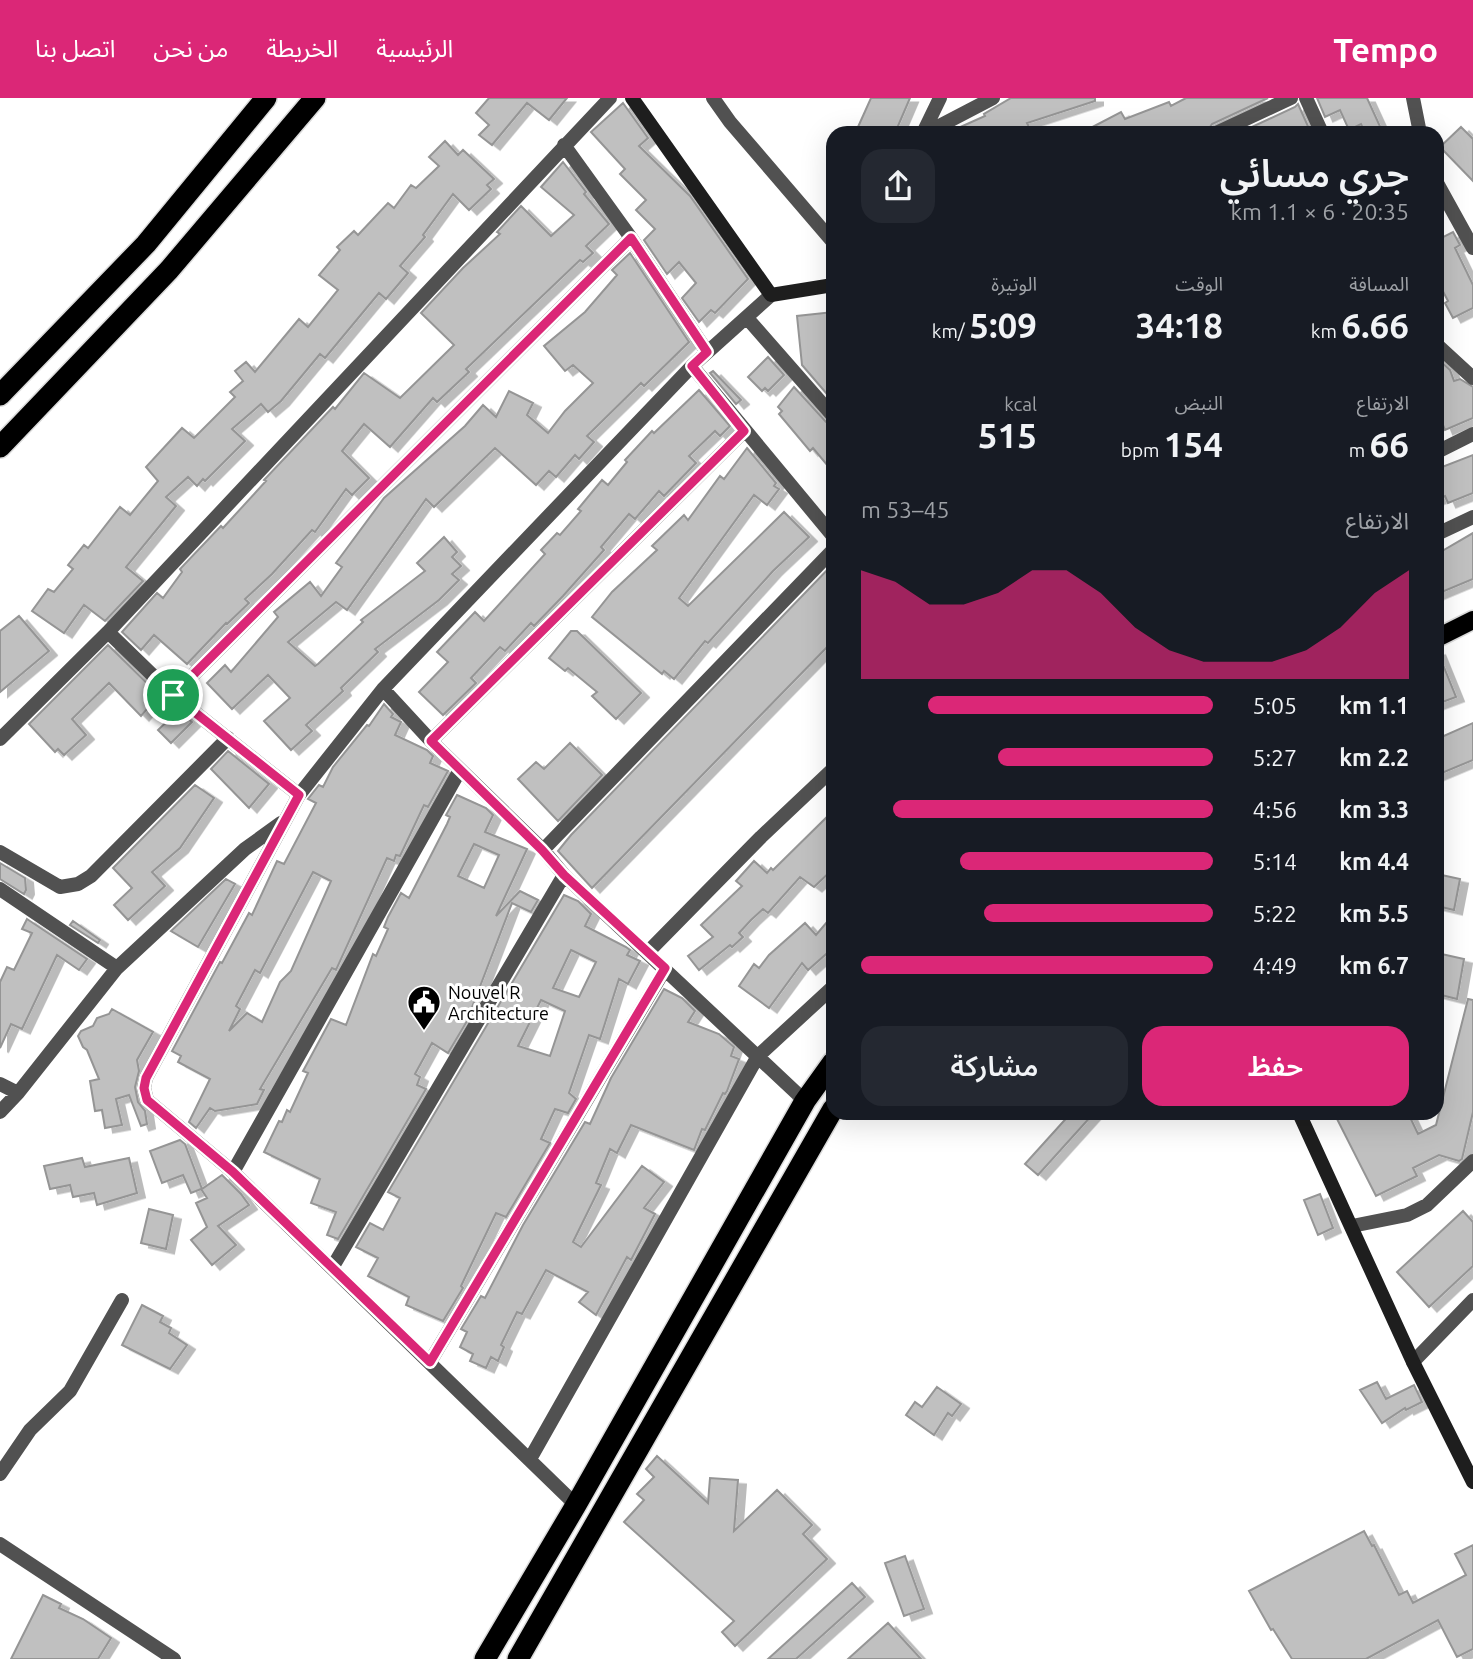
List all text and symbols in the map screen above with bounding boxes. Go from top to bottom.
text: Tempo [1333,31,1438,68]
text: اتصل بنا [35,35,115,62]
text: من نحن [153,35,228,62]
text: الخريطة [266,35,338,62]
text: الرئيسية [376,35,453,62]
button: share [861,149,935,223]
text: جري مسائي [1220,152,1409,194]
text: 20:35 · 6 × 1.1 km [1230,199,1409,224]
text: الوتيرة [991,273,1037,295]
text: الوقت [1175,273,1223,295]
text: المسافة [1349,273,1409,295]
text: 5:09 [969,305,1037,345]
text: 34:18 [1135,305,1223,345]
text: 6.66 [1341,305,1409,345]
text: /km [932,320,969,342]
text: km [1311,320,1341,342]
text: النبض [1175,392,1223,414]
text: الارتفاع [1357,392,1409,414]
text: kcal [1004,393,1037,415]
text: 515 [978,415,1037,455]
text: 154 [1164,424,1223,464]
text: 66 [1370,424,1409,464]
text: bpm [1121,439,1164,461]
text: m [1349,439,1370,461]
text: 45–53 m [861,497,949,522]
text: الارتفاع [1346,508,1409,533]
pin [143,665,203,725]
icon: arrive [154,676,192,714]
text: 5:05 [1252,693,1297,718]
text: 1.1 km [1339,693,1409,718]
text: 5:27 [1252,745,1297,770]
text: 2.2 km [1339,745,1409,770]
text: 4:56 [1252,797,1297,822]
text: 3.3 km [1339,797,1409,822]
text: 5:14 [1252,849,1297,874]
text: 4.4 km [1339,849,1409,874]
text: 5:22 [1252,901,1297,926]
text: 5.5 km [1339,901,1409,926]
text: 4:49 [1252,953,1297,978]
text: 6.7 km [1339,953,1409,978]
place label: Nouvel R Architecture [448,982,549,1023]
public building icon: Nouvel R Architecture [405,983,443,1032]
button: مشاركة [861,1026,1128,1106]
button: حفظ [1142,1026,1409,1106]

